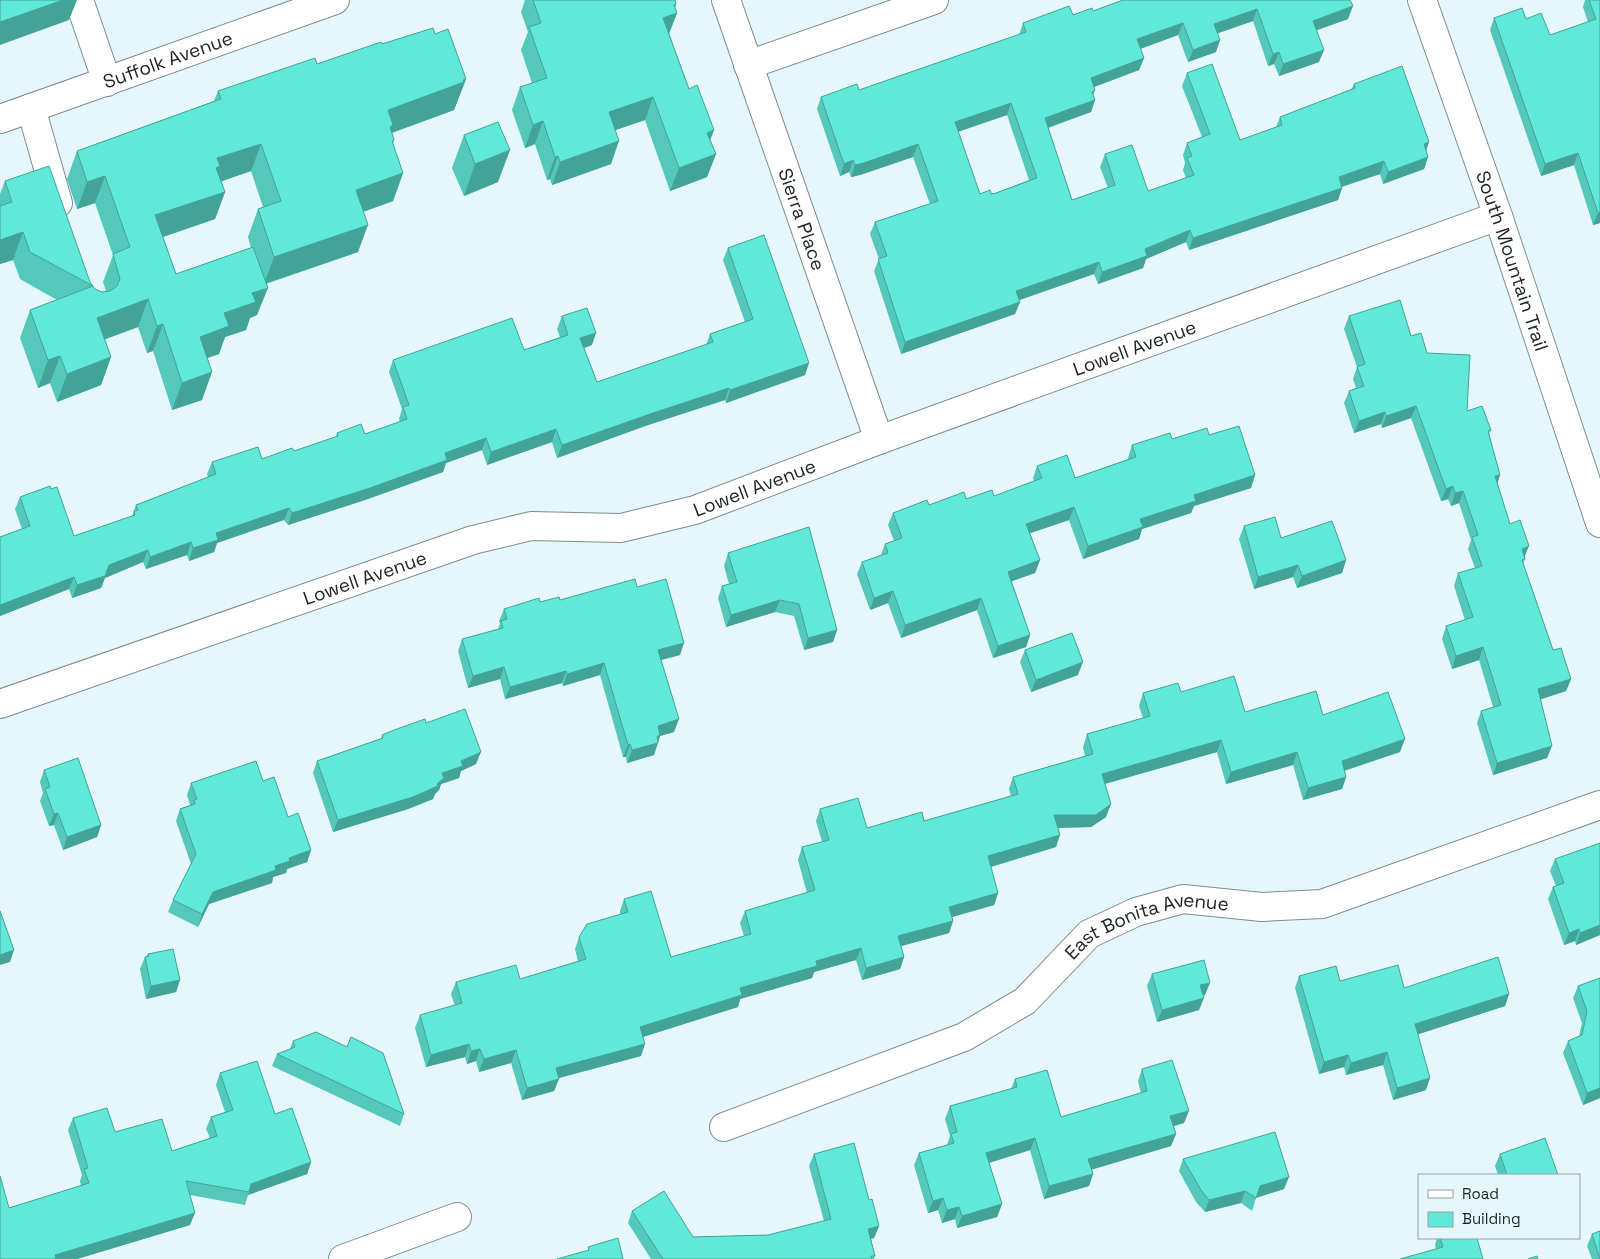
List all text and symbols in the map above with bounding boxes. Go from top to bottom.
street label: Suffolk Avenue [100,25,236,94]
street label: Sierra Place [772,165,831,274]
street label: South Mountain Trail [1470,167,1554,354]
street label: Lowell Avenue [1070,314,1200,382]
street label: Lowell Avenue [690,453,819,523]
street label: Lowell Avenue [300,545,430,611]
street label: East Bonita Avenue [1059,887,1230,965]
legend [1418,1174,1580,1239]
text: Road [1462,1184,1499,1203]
text: Building [1462,1209,1521,1228]

